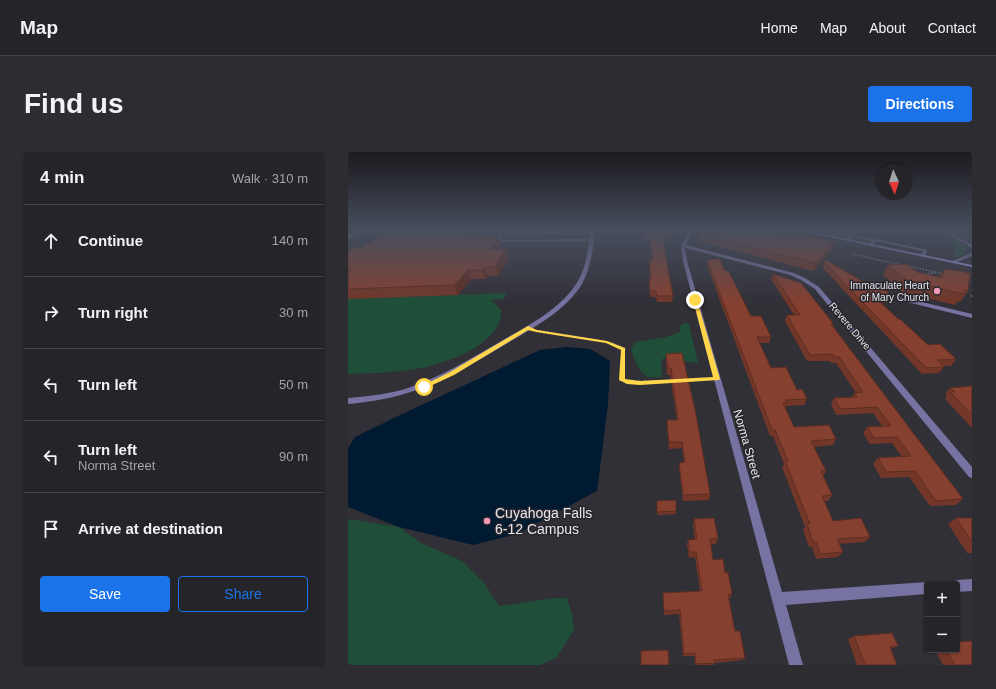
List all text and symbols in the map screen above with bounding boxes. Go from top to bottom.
text: Map [20,17,58,38]
text: Home [761,20,798,36]
text: Map [820,20,847,36]
text: About [869,20,906,36]
text: Contact [928,20,976,36]
button: Directions [868,86,972,122]
text: Find us [24,88,124,119]
north arrow [876,164,912,200]
text: 4 min [40,168,84,187]
text: Walk · 310 m [232,171,308,186]
icon: ahead [40,230,62,252]
text: Continue [78,232,143,249]
text: 140 m [272,233,308,248]
place label: Immaculate Heart of Mary Church [850,280,929,303]
marker: Immaculate Heart of Mary Church [932,286,942,296]
route end [686,291,704,309]
street label: Revere Drive [827,300,873,352]
icon: right [40,302,62,324]
text: Turn right [78,304,148,321]
text: 30 m [279,305,308,320]
icon: left [40,374,62,396]
text: Turn left [78,376,137,393]
text: 50 m [279,377,308,392]
route start [415,378,433,396]
street label: Norma Street [730,408,764,481]
text: Turn left [78,441,137,458]
icon: left [40,446,62,468]
text: 90 m [279,449,308,464]
text: Norma Street [78,458,155,473]
place label: Cuyahoga Falls 6-12 Campus [495,505,592,537]
marker: Cuyahoga Falls 6-12 Campus [482,516,492,526]
icon: arrive [40,518,62,540]
text: Arrive at destination [78,520,223,537]
button: Save [40,576,170,612]
button: Share [178,576,308,612]
map controls [924,581,960,653]
button: + [924,581,960,617]
button: − [924,617,960,653]

